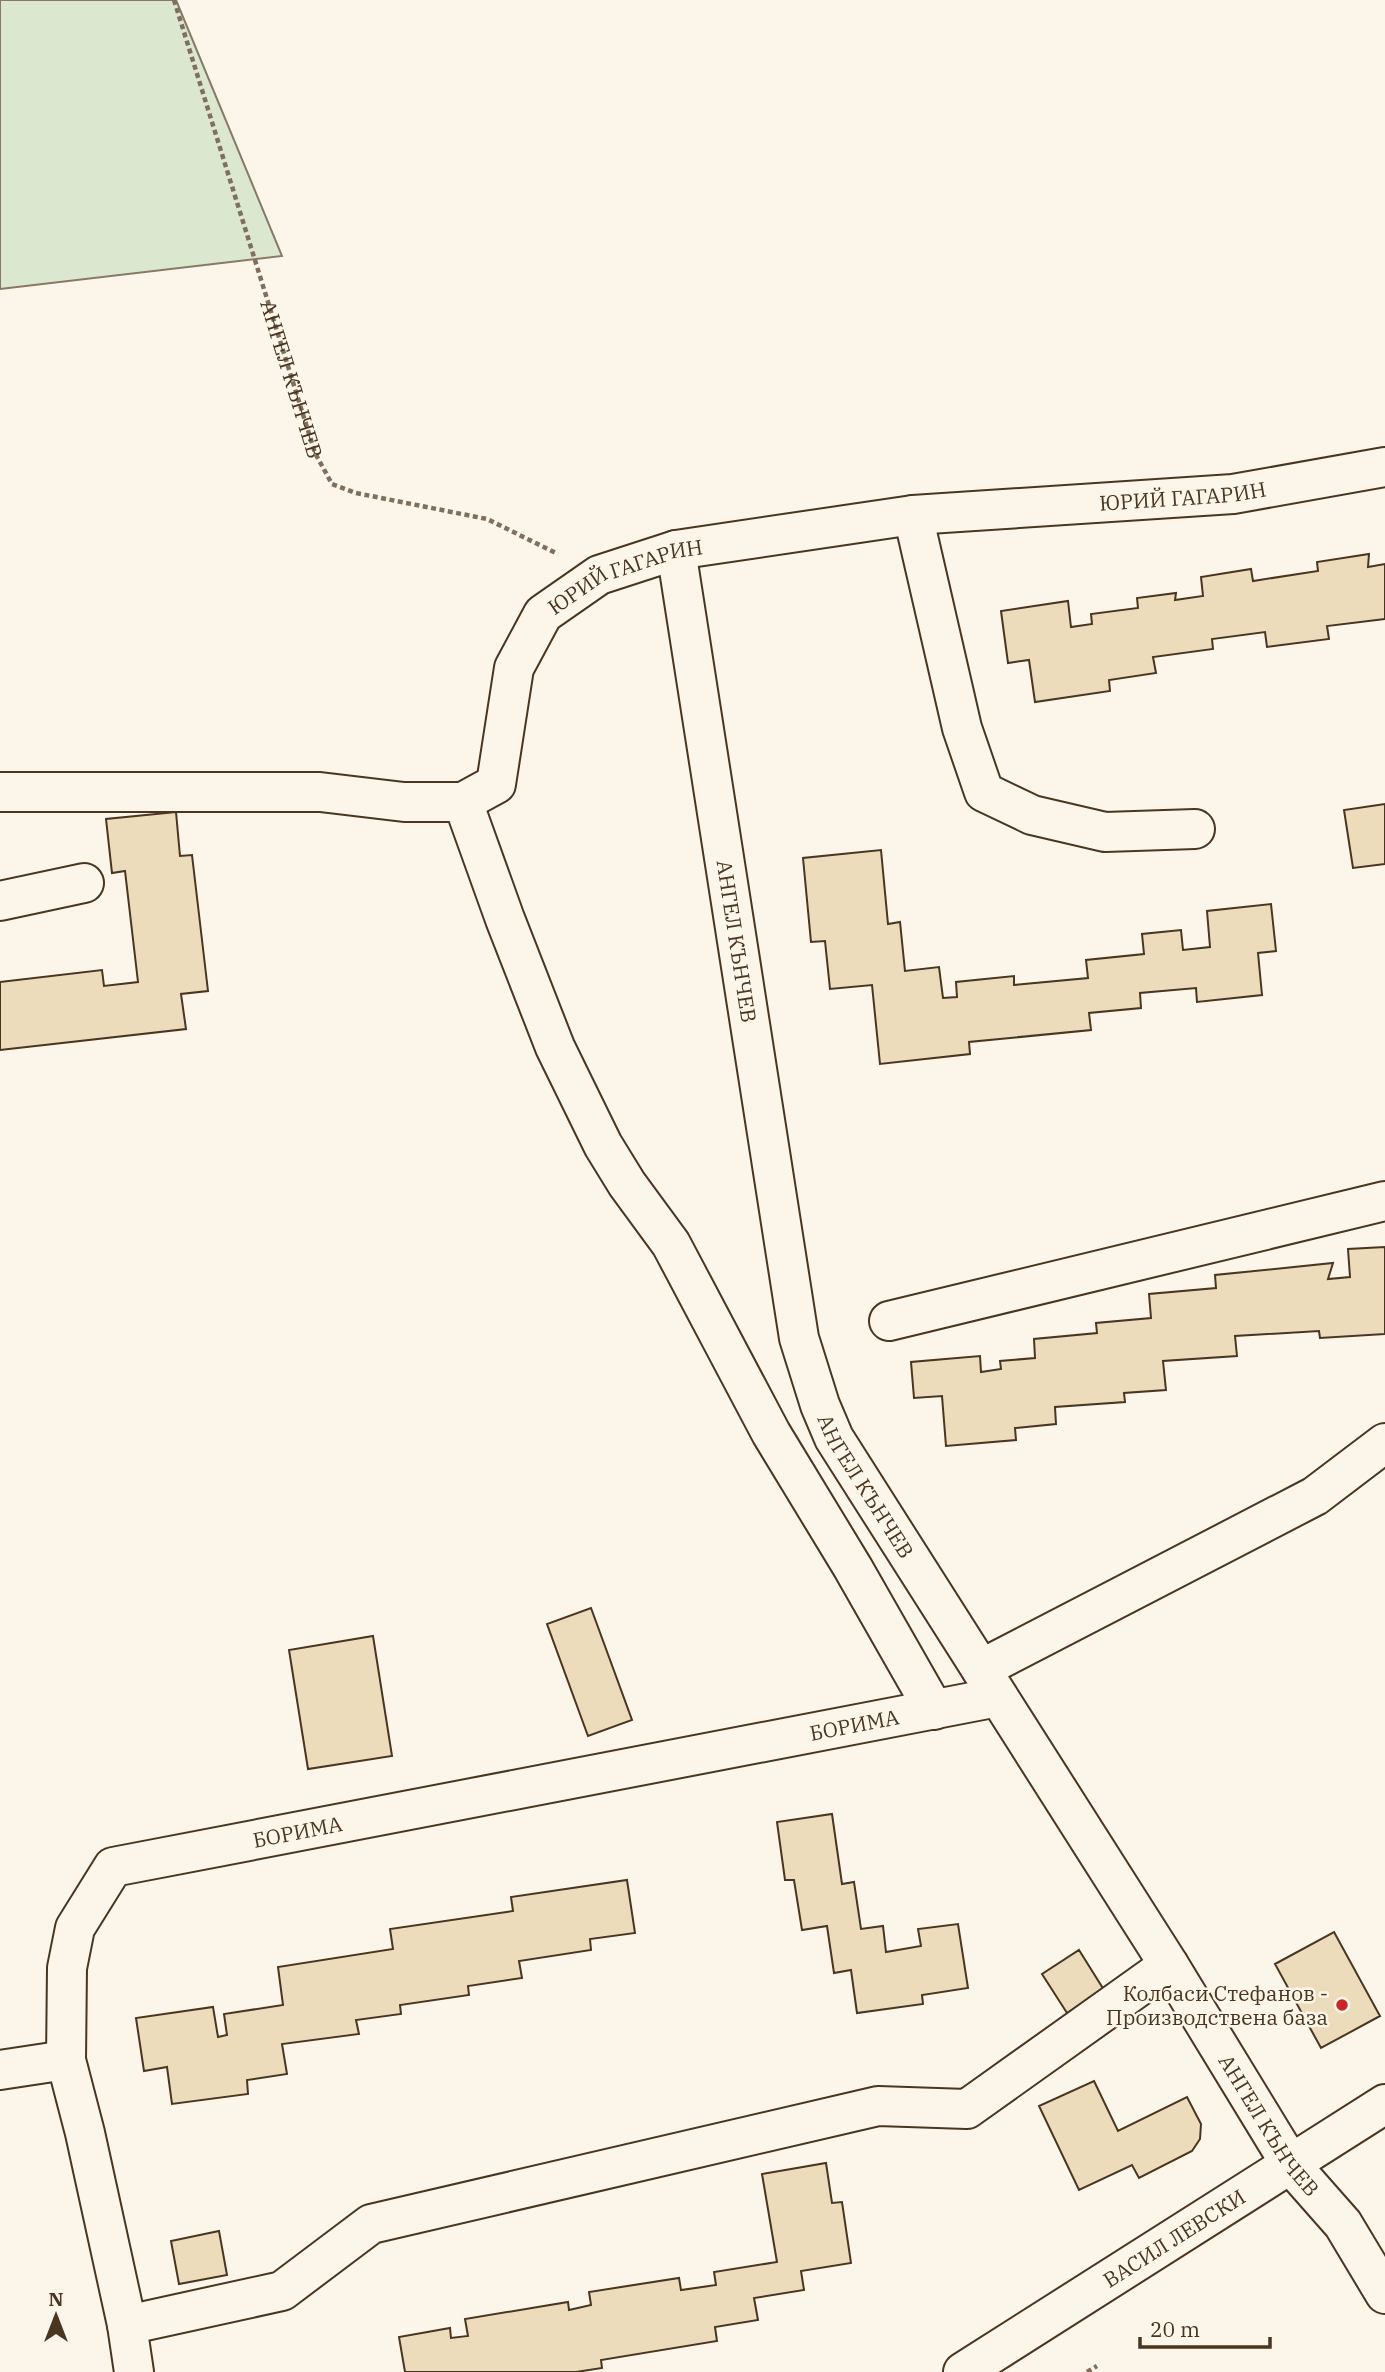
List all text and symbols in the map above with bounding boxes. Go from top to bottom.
street label: АНГЕЛ КЪНЧЕВ [254,296,330,462]
street label: ЮРИЙ ГАГАРИН [1098,474,1268,517]
street label: ЮРИЙ ГАГАРИН [542,532,704,621]
street label: АНГЕЛ КЪНЧЕВ [711,858,764,1025]
street label: АНГЕЛ КЪНЧЕВ [811,1410,921,1563]
street label: БОРИМА [807,1702,902,1747]
street label: БОРИМА [250,1809,345,1854]
place label: Колбаси Стефанов - Производствена база [1106,1979,1328,2031]
marker: Колбаси Стефанов - Производствена база [1334,1997,1350,2013]
street label: АНГЕЛ КЪНЧЕВ [1213,2049,1326,2202]
street label: ВАСИЛ ЛЕВСКИ [1098,2182,1251,2294]
north arrow [21,2281,91,2351]
text: N [48,2287,64,2311]
scale bar [1140,2306,1270,2350]
text: 20 m [1150,2315,1200,2343]

